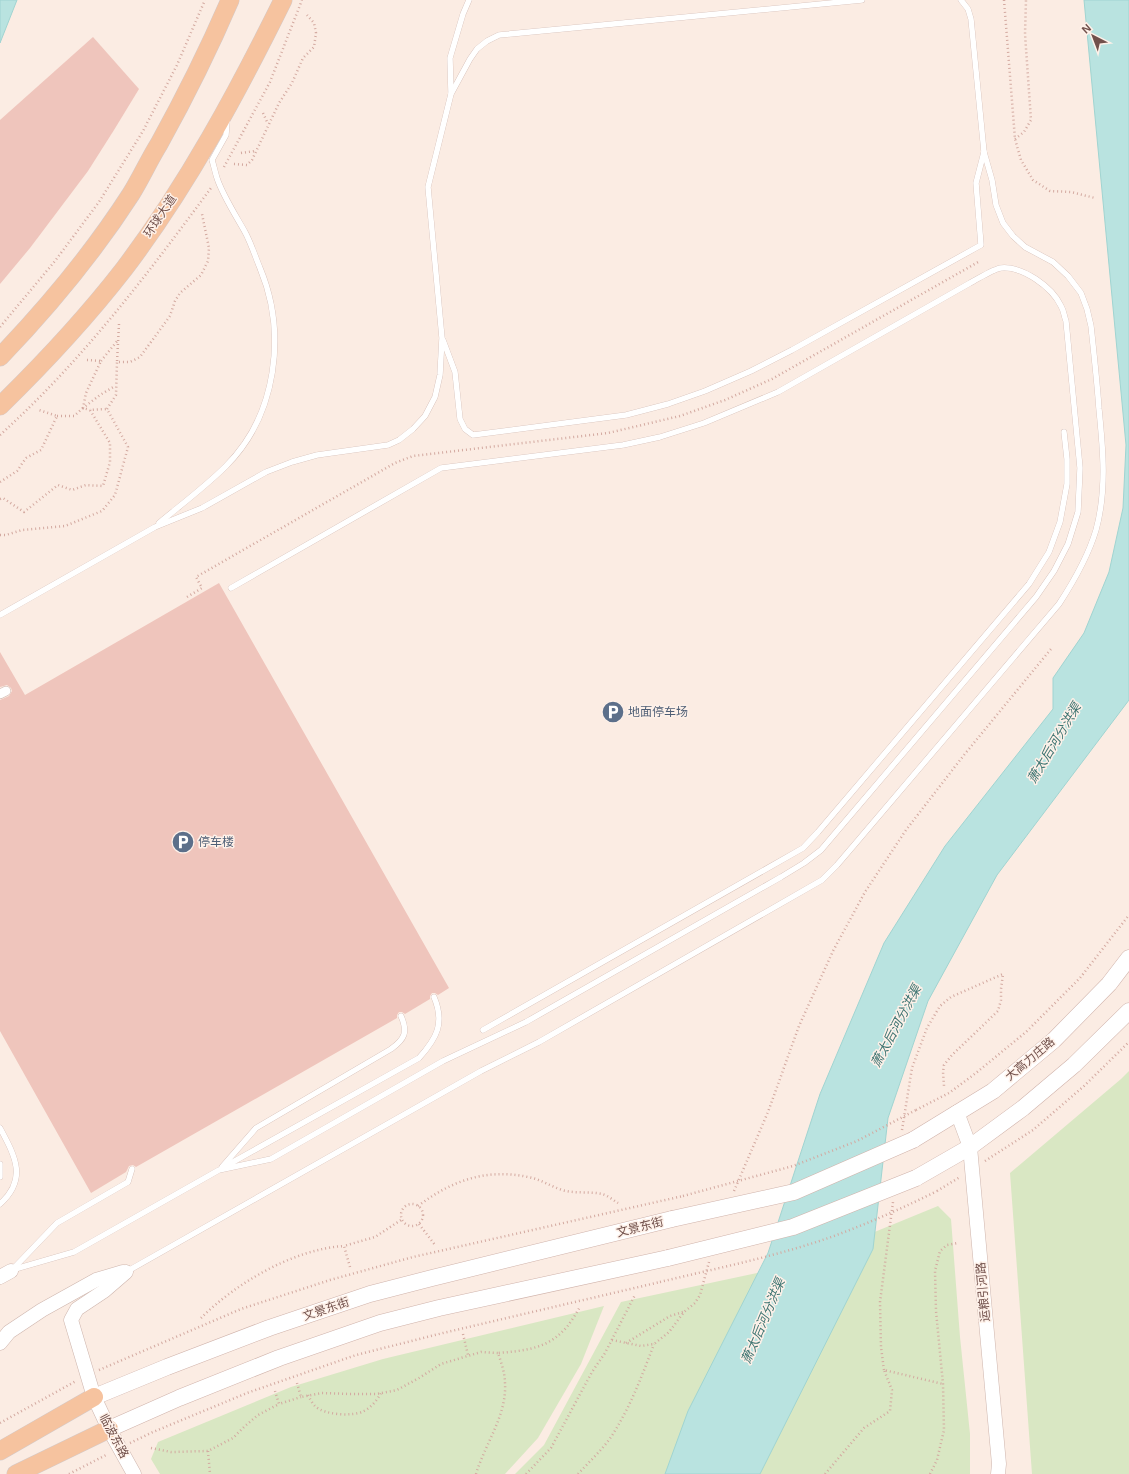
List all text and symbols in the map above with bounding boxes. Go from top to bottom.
north arrow [1073,16,1113,56]
text: N [1079,21,1093,36]
street label: 环球大道 [141,192,179,240]
water label: 萧太后河分洪渠 [1024,698,1085,786]
parking icon: 地面停车场 [600,699,626,725]
place label: 地面停车场 [628,705,688,719]
parking icon: 停车楼 [170,829,196,855]
place label: 停车楼 [198,835,234,849]
water label: 萧太后河分洪渠 [868,981,925,1070]
street label: 大高力庄路 [1003,1034,1057,1084]
street label: 文景东街 [615,1214,665,1240]
street label: 运粮引河路 [973,1261,993,1323]
water label: 萧太后河分洪渠 [738,1274,788,1366]
street label: 文景东街 [301,1295,351,1323]
street label: 临波东路 [97,1412,131,1460]

